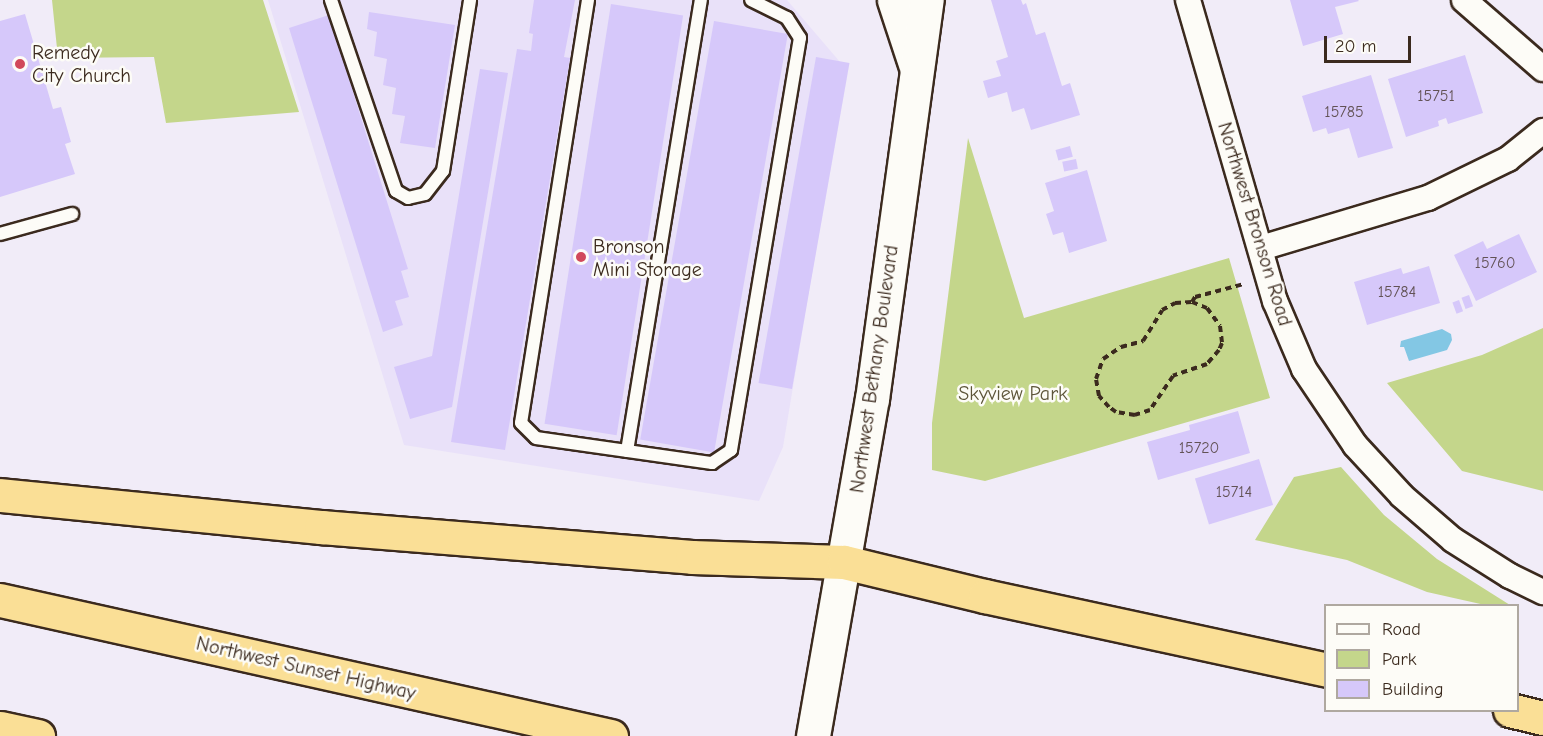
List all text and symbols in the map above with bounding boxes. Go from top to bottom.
scale bar [1327,24,1414,62]
text: 20 m [1335,36,1376,57]
place label: Remedy City Church [32,40,131,87]
marker: Remedy City Church [13,57,27,71]
house number: 15751 [1417,86,1455,106]
house number: 15785 [1324,102,1364,122]
street label: Northwest Bronson Road [1213,119,1297,329]
place label: Bronson Mini Storage [593,234,702,281]
street label: Northwest Bethany Boulevard [845,243,903,495]
marker: Bronson Mini Storage [574,250,588,264]
house number: 15760 [1475,253,1515,273]
house number: 15784 [1378,282,1416,302]
park label: Skyview Park [958,381,1068,405]
house number: 15720 [1179,438,1219,458]
house number: 15714 [1216,482,1252,502]
legend [1324,604,1519,712]
text: Road [1382,619,1421,640]
street label: Northwest Sunset Highway [194,631,418,705]
text: Park [1382,649,1416,670]
text: Building [1382,679,1444,700]

